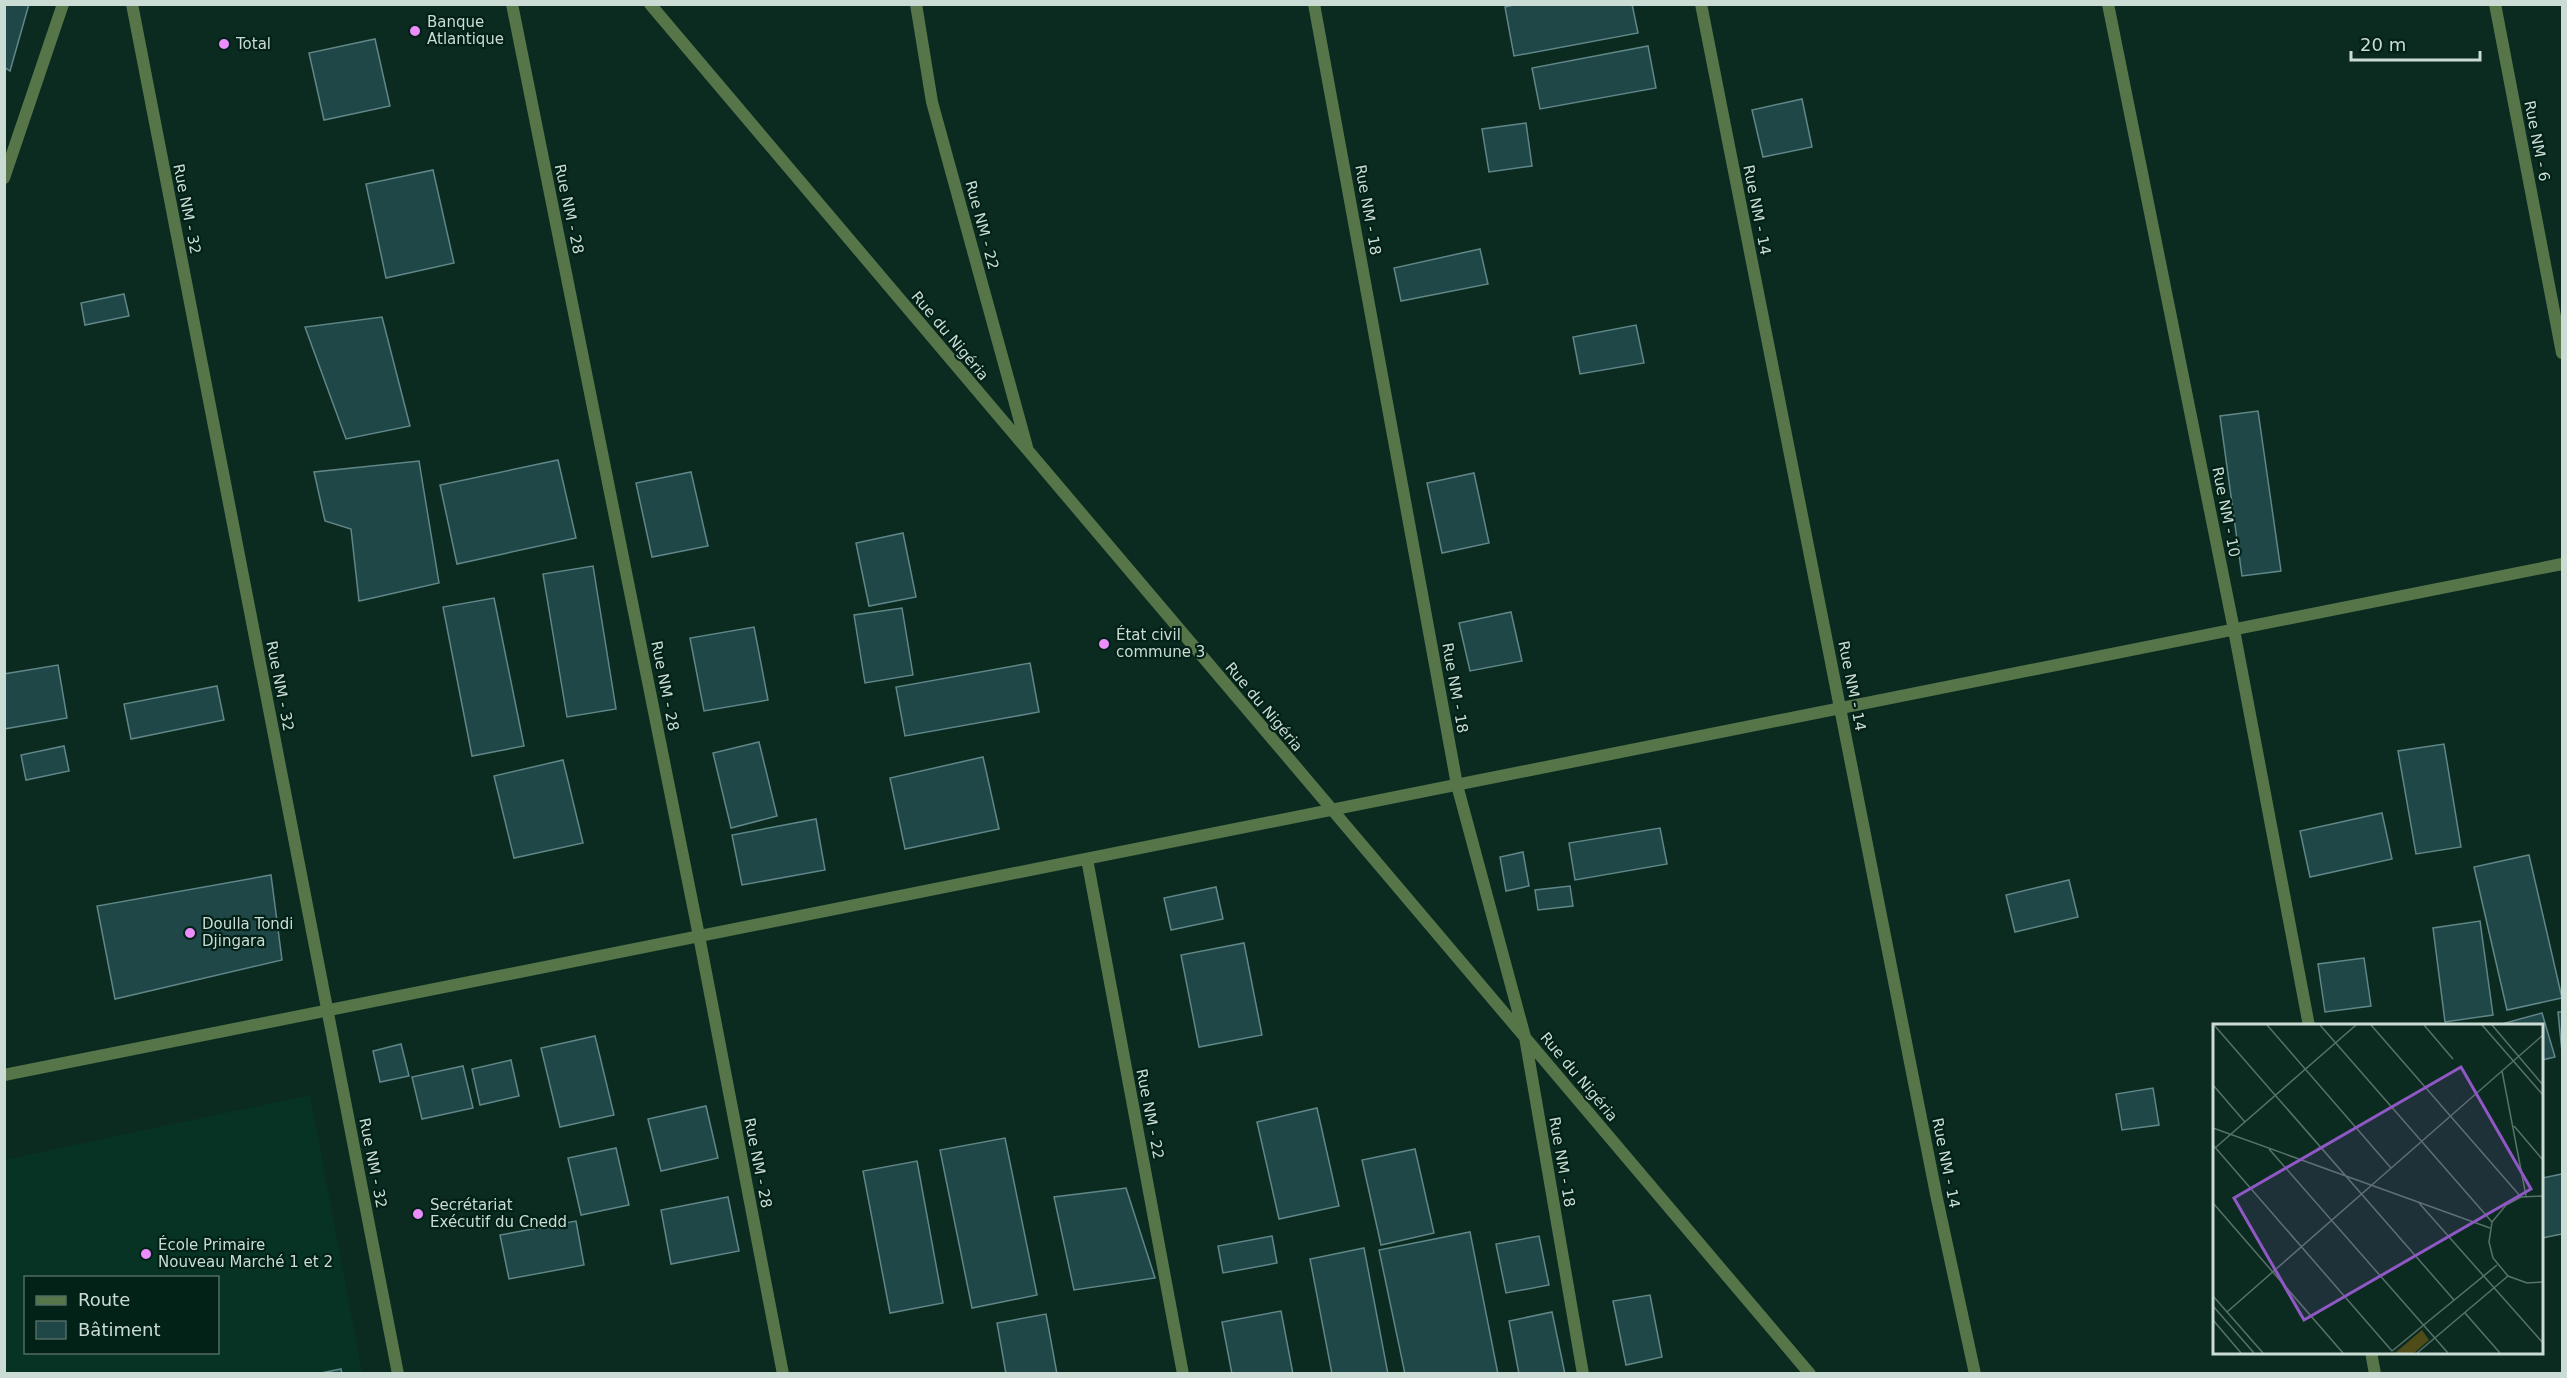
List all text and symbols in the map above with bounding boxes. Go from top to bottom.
place label: Banque Atlantique [427,13,504,48]
marker: Banque Atlantique [408,24,422,38]
scale bar [2351,24,2480,62]
text: 20 m [2360,34,2406,55]
place label: Total [235,35,271,53]
marker: Total [217,37,231,51]
street label: Rue NM - 6 [2520,99,2554,183]
street label: Rue NM - 32 [169,162,205,256]
street label: Rue NM - 28 [551,162,587,256]
street label: Rue NM - 18 [1351,163,1385,257]
street label: Rue NM - 14 [1739,163,1775,257]
street label: Rue NM - 22 [961,179,1003,271]
street label: Rue du Nigéria [908,288,992,384]
street label: Rue NM - 10 [2208,465,2244,559]
place label: État civil commune 3 [1116,625,1205,661]
marker: État civil commune 3 [1097,637,1111,651]
street label: Rue NM - 32 [262,639,298,733]
street label: Rue NM - 28 [647,639,683,733]
street label: Rue NM - 14 [1834,639,1870,733]
street label: Rue NM - 18 [1438,641,1472,735]
street label: Rue du Nigéria [1222,659,1306,755]
place label: Doulla Tondi Djingara [202,915,294,950]
marker: Doulla Tondi Djingara [183,926,197,940]
inset map [2213,1024,2543,1354]
street label: Rue du Nigéria [1537,1029,1621,1125]
street label: Rue NM - 22 [1132,1067,1168,1161]
street label: Rue NM - 18 [1545,1115,1579,1209]
street label: Rue NM - 32 [355,1116,391,1210]
street label: Rue NM - 28 [740,1116,776,1210]
street label: Rue NM - 14 [1928,1116,1964,1210]
place label: Secrétariat Exécutif du Cnedd [430,1196,567,1231]
marker: Secrétariat Exécutif du Cnedd [411,1207,425,1221]
place label: École Primaire Nouveau Marché 1 et 2 [158,1235,333,1271]
marker: École Primaire Nouveau Marché 1 et 2 [139,1247,153,1261]
legend [24,1276,219,1354]
text: Route [78,1289,130,1310]
text: Bâtiment [78,1319,161,1340]

